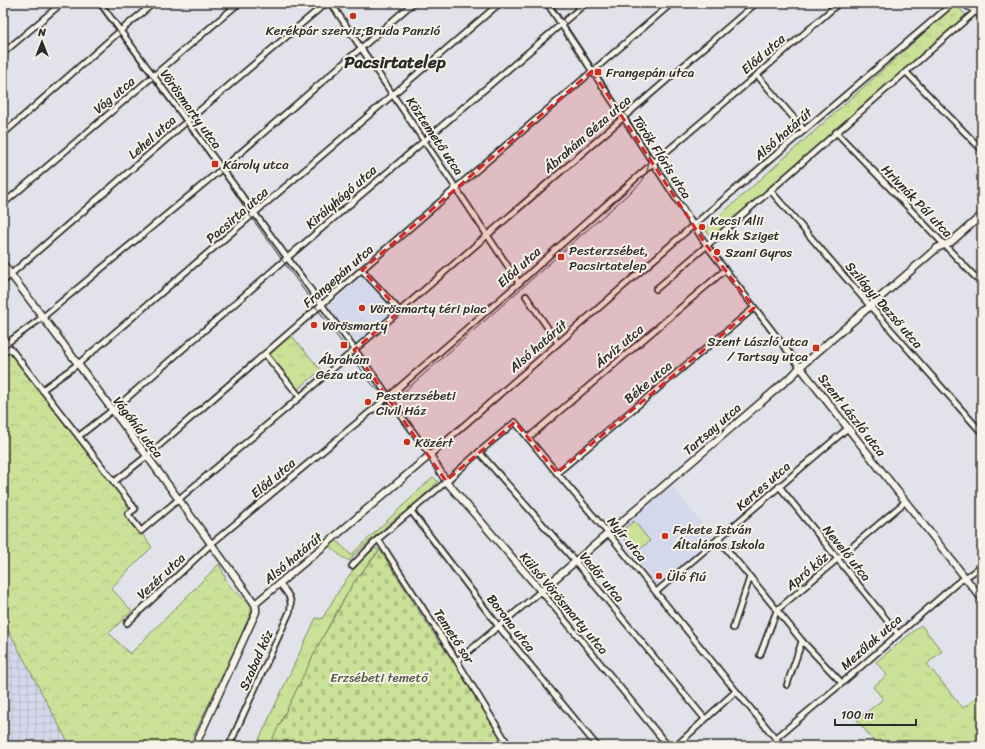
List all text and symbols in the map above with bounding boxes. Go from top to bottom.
marker: Kerékpár szerviz;Bruda Panzió [348,11,358,21]
place label: Kerékpár szerviz;Bruda Panzió [266,19,441,42]
north arrow [22,22,62,62]
text: N [37,23,46,42]
street label: Előd utca [735,28,791,80]
district label: Pacsirtatelep [344,47,446,77]
place label: Frangepán utca [606,61,695,84]
street label: Vörösmarty utca [154,64,228,154]
marker: Frangepán utca [593,67,603,77]
street label: Vág utca [88,70,140,120]
street label: Ábrahám Géza utca [537,89,637,180]
street label: Köztemető utca [400,92,470,181]
street label: Alsó határút [748,101,818,167]
street label: Lehel utca [122,109,182,165]
street label: Török Flóris utca [626,111,698,204]
place label: Károly utca [223,153,289,176]
marker: Károly utca [210,159,220,169]
street label: Királyhágó utca [300,159,382,235]
street label: Hrivnák Pál utca [876,159,959,243]
street label: Pacsirta utca [200,181,274,249]
place label: Kecsi Alii Hekk Sziget [710,209,780,247]
marker: Kecsi Alii Hekk Sziget [697,222,707,232]
street label: Frangepán utca [297,238,379,314]
place label: Pesterzsébet, Pacsirtatelep [569,239,648,277]
street label: Előd utca [492,240,547,293]
place label: Szani Gyros [725,241,792,264]
marker: Szani Gyros [712,247,722,257]
marker: Pesterzsébet, Pacsirtatelep [556,252,566,262]
street label: Szilágyi Dezső utca [839,256,929,354]
place label: Vörösmarty téri piac [370,297,487,320]
marker: Vörösmarty téri piac [357,303,367,313]
street label: Alsó határút [503,313,573,379]
place label: Vörösmarty [322,314,388,337]
street label: Árvíz utca [588,318,649,374]
marker: Vörösmarty [309,320,319,330]
place label: Szent László utca / Tartsay utca [707,330,808,368]
marker: Ábrahám Géza utca [339,340,349,350]
marker: Szent László utca / Tartsay utca [811,343,821,353]
place label: Ábrahám Géza utca [316,348,373,386]
street label: Béke utca [619,354,678,409]
street label: Szent László utca [812,368,892,462]
place label: Pesterzsébeti Civil Ház [376,384,456,422]
street label: Vágóhíd utca [107,391,169,463]
marker: Pesterzsébeti Civil Ház [363,397,373,407]
street label: Tartsay utca [678,397,747,461]
place label: Közért [415,431,454,454]
marker: Közért [402,437,412,447]
street label: Előd utca [245,452,301,504]
street label: Kertes utca [730,455,796,517]
street label: Nyír utca [601,511,653,567]
place label: Fekete István Általános Iskola [672,518,765,556]
street label: Nevelő utca [817,520,877,587]
street label: Alsó határút [258,526,328,590]
marker: Fekete István Általános Iskola [660,531,670,541]
street label: Apró köz [780,545,834,597]
street label: Külső Vörösmarty utca [514,546,614,660]
street label: Vadőr utca [574,546,631,608]
street label: Vezér utca [131,547,191,605]
place label: Ülő fiú [667,565,706,588]
marker: Ülő fiú [654,571,664,581]
street label: Borona utca [481,589,542,658]
street label: Temető sor [427,604,481,669]
street label: Mezőlak utca [835,608,908,676]
street label: Szabad köz [232,625,280,694]
park label: Erzsébeti temető [330,666,429,689]
scale bar [835,701,916,727]
text: 100 m [841,704,874,726]

